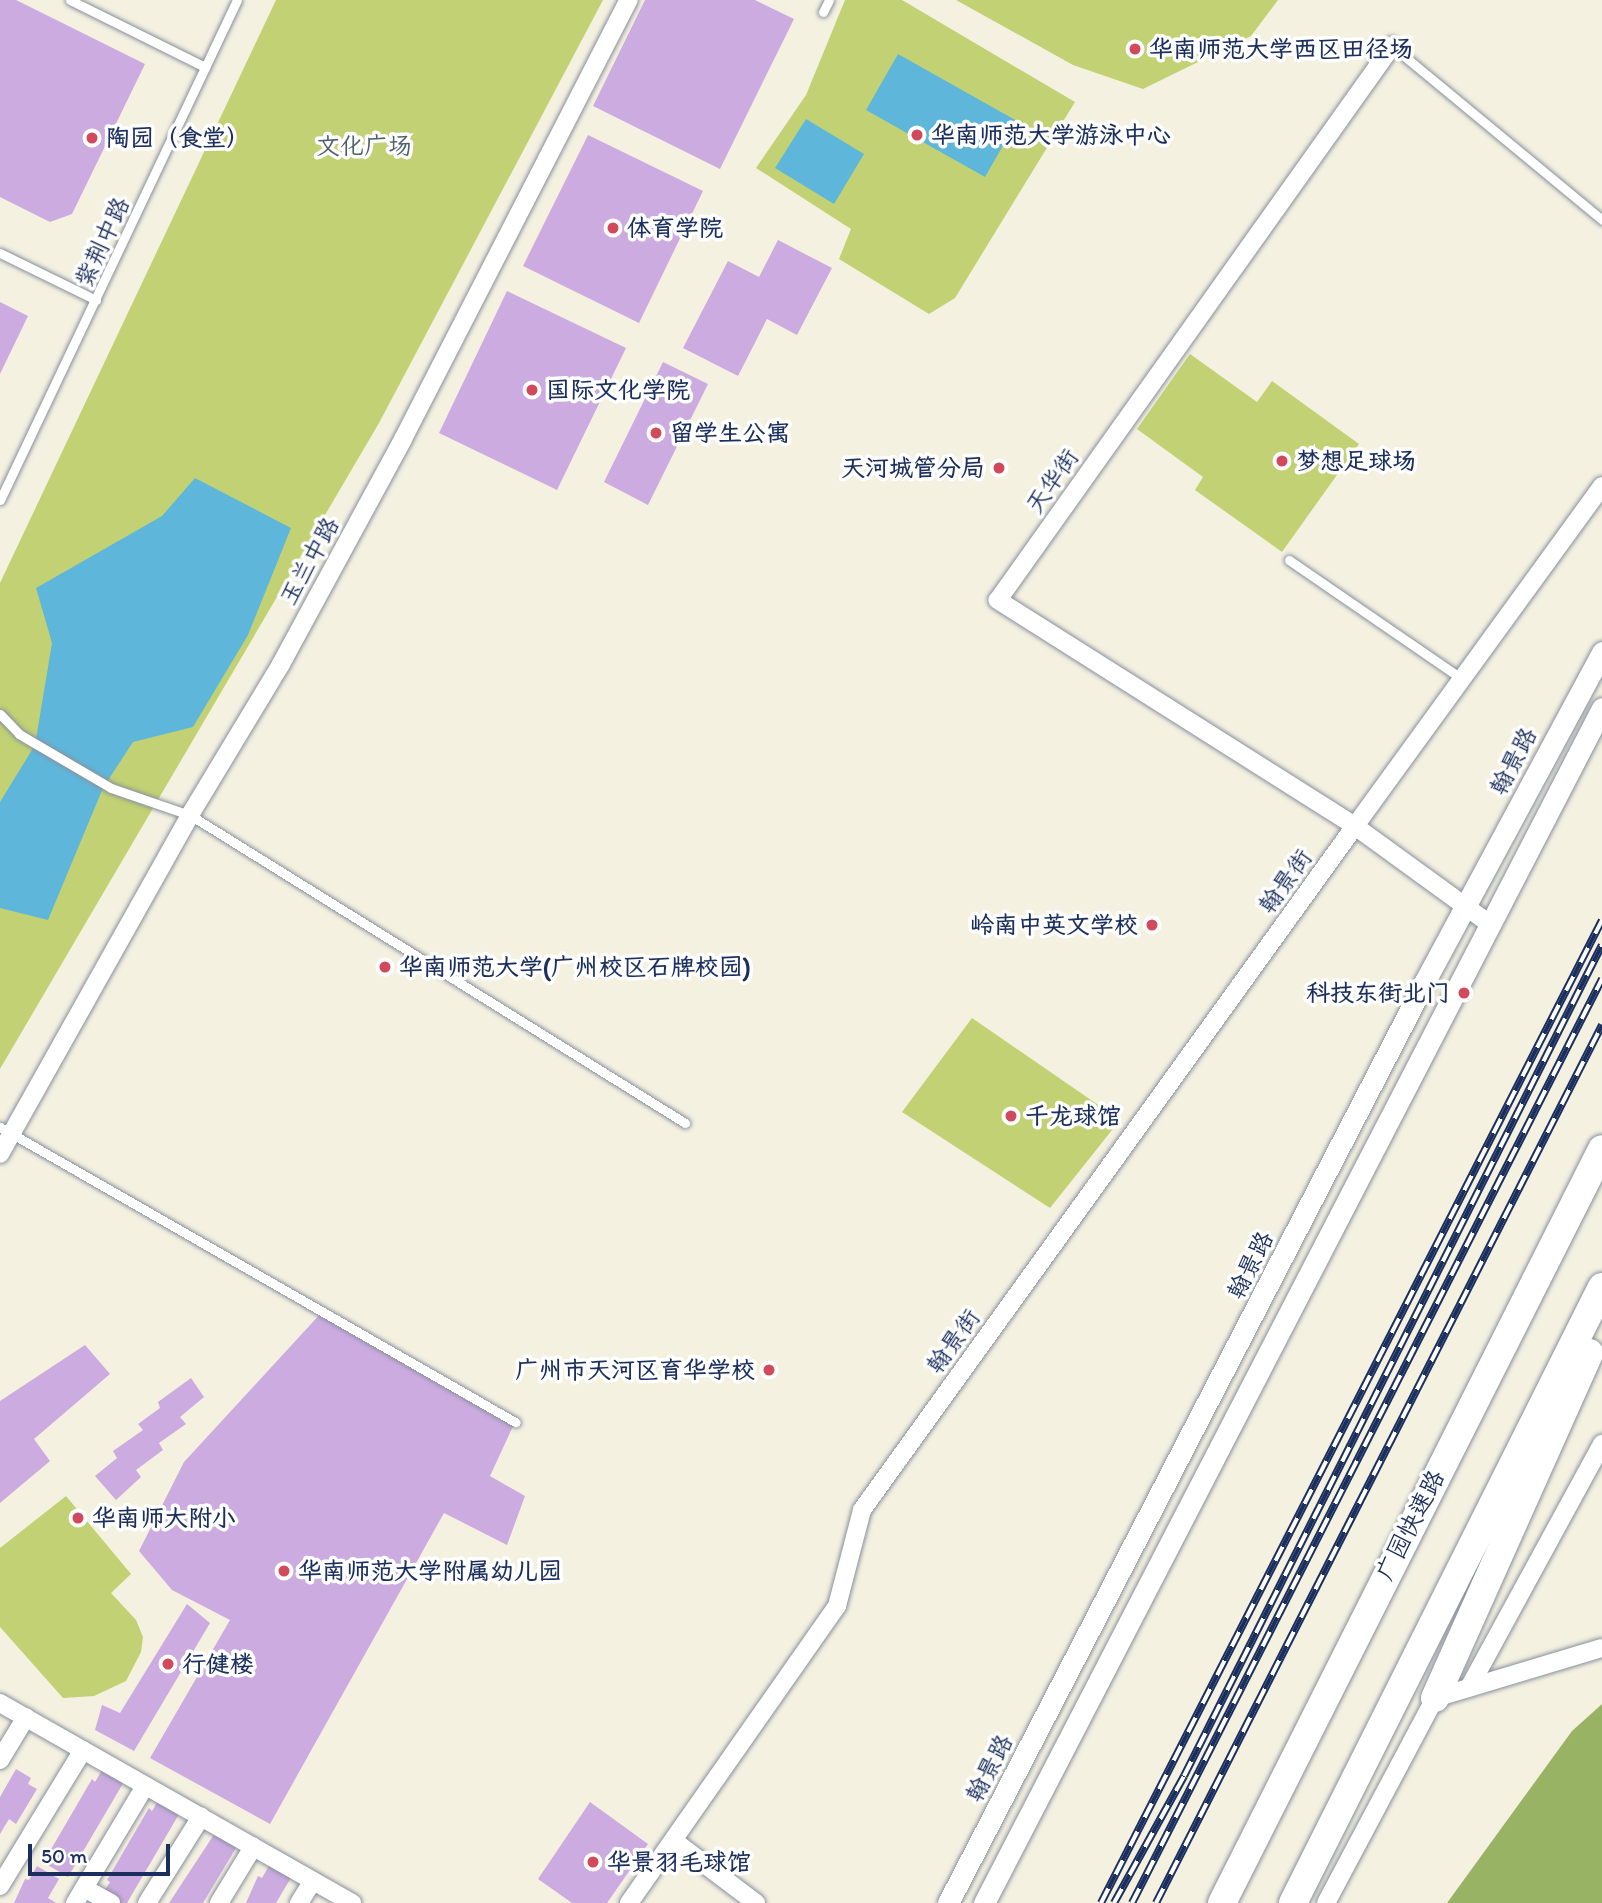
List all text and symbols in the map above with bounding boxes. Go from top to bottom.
place label: 华南师范大学西区田径场 [1149,35,1413,63]
marker: 华南师范大学西区田径场 [1127,41,1143,57]
place label: 华南师范大学游泳中心 [931,121,1171,149]
place label: 陶园（食堂） [106,124,250,152]
marker: 华南师范大学游泳中心 [909,127,925,143]
marker: 陶园（食堂） [84,130,100,146]
park label: 文化广场 [316,132,412,160]
street label: 紫荆中路 [69,192,135,292]
place label: 体育学院 [627,214,723,242]
marker: 体育学院 [605,220,621,236]
place label: 国际文化学院 [546,376,690,404]
marker: 国际文化学院 [524,382,540,398]
place label: 留学生公寓 [670,419,790,447]
marker: 留学生公寓 [648,425,664,441]
street label: 天华街 [1020,443,1084,519]
place label: 梦想足球场 [1296,447,1416,475]
marker: 梦想足球场 [1274,453,1290,469]
place label: 天河城管分局 [841,454,985,482]
marker: 天河城管分局 [991,460,1007,476]
street label: 玉兰中路 [273,512,345,610]
street label: 翰景路 [1483,722,1543,800]
street label: 翰景街 [1252,843,1318,919]
place label: 岭南中英文学校 [970,911,1138,939]
marker: 岭南中英文学校 [1144,917,1160,933]
place label: 华南师范大学(广州校区石牌校园) [399,953,751,981]
marker: 华南师范大学(广州校区石牌校园) [377,959,393,975]
place label: 科技东街北门 [1306,979,1450,1007]
marker: 科技东街北门 [1456,985,1472,1001]
place label: 千龙球馆 [1025,1102,1121,1130]
marker: 千龙球馆 [1003,1108,1019,1124]
street label: 翰景路 [1221,1226,1279,1304]
street label: 翰景街 [920,1303,986,1379]
place label: 广州市天河区育华学校 [515,1356,755,1384]
marker: 广州市天河区育华学校 [761,1362,777,1378]
street label: 广园快速路 [1370,1465,1450,1585]
place label: 华南师大附小 [92,1504,236,1532]
marker: 华南师大附小 [70,1510,86,1526]
place label: 华南师范大学附属幼儿园 [298,1557,562,1585]
marker: 华南师范大学附属幼儿园 [276,1563,292,1579]
place label: 行健楼 [182,1650,254,1678]
marker: 行健楼 [160,1656,176,1672]
street label: 翰景路 [959,1729,1019,1807]
scale bar [32,1829,173,1873]
text: 50 m [41,1843,87,1868]
place label: 华景羽毛球馆 [607,1848,751,1876]
marker: 华景羽毛球馆 [585,1854,601,1870]

